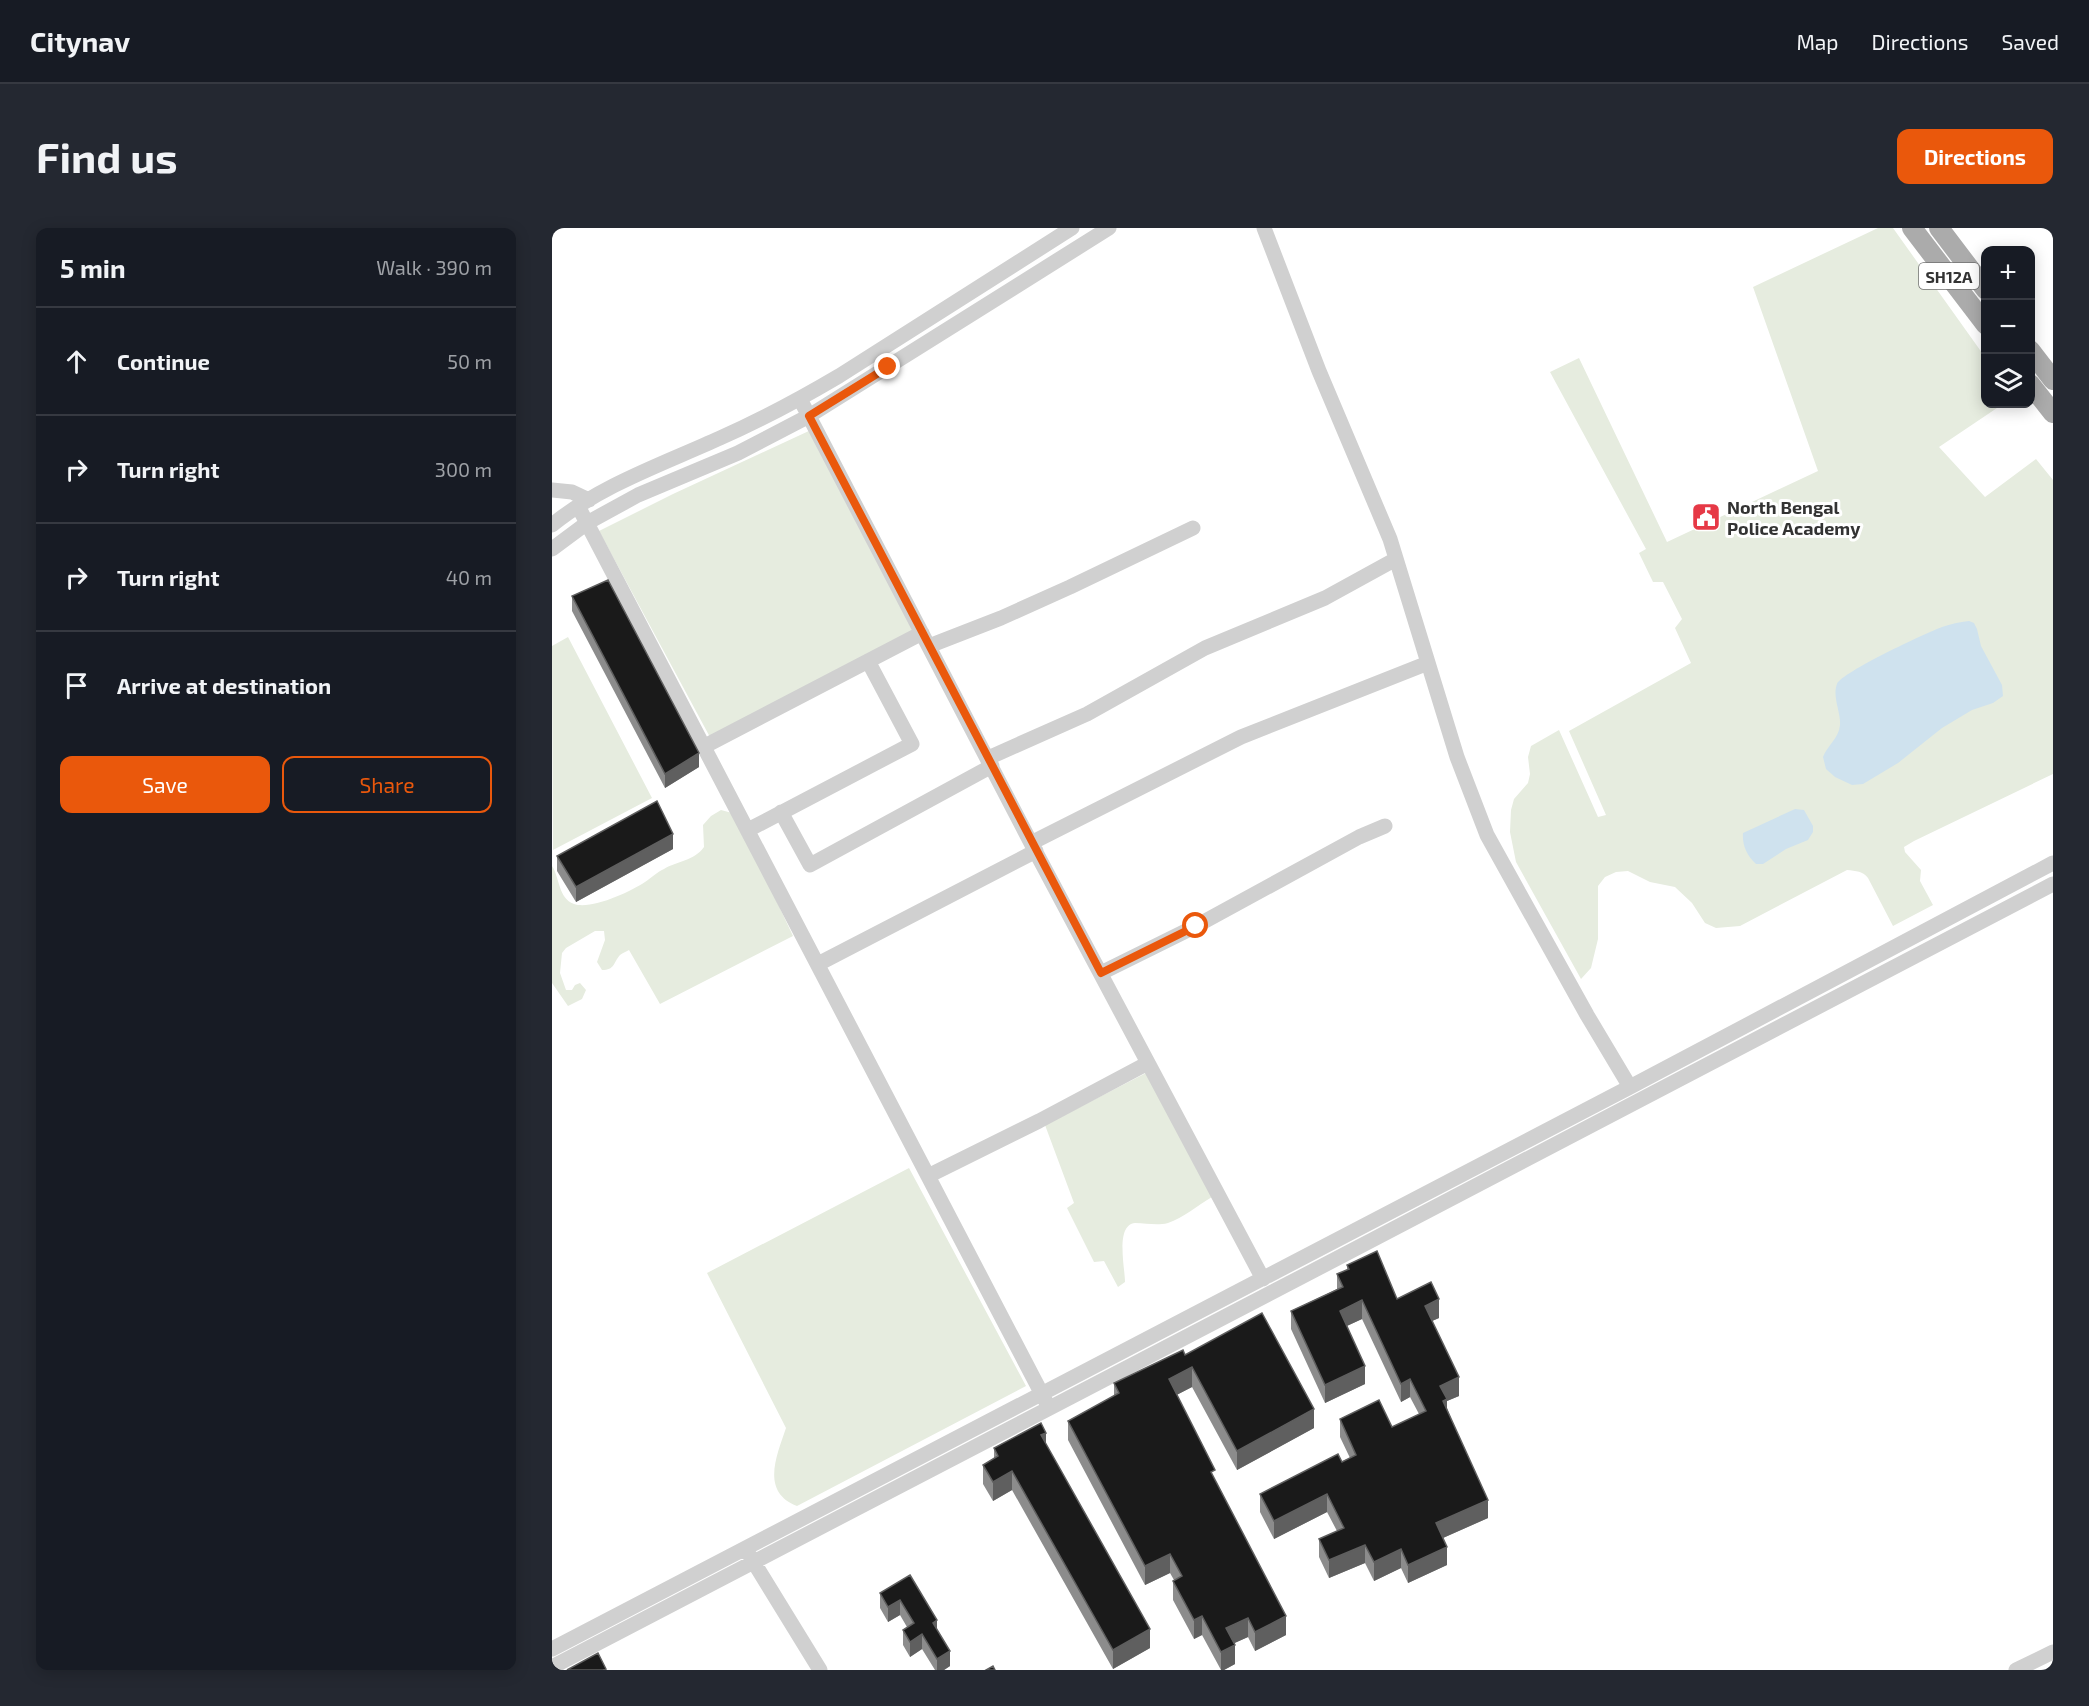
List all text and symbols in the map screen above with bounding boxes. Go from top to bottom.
text: Citynav [30,24,130,58]
text: Map [1796,29,1839,54]
text: Directions [1872,29,1968,54]
text: Saved [2001,29,2059,54]
button: Directions [1897,129,2053,184]
text: Find us [36,131,178,181]
map controls [1981,246,2035,408]
button: + [1981,246,2035,300]
text: 5 min [60,252,126,283]
text: Walk · 390 m [376,255,492,279]
road number: SH12A [1919,263,1979,289]
button: − [1981,300,2035,354]
icon: ahead [60,345,93,378]
text: Continue [117,348,210,374]
text: 50 m [447,349,492,373]
route end [874,353,900,379]
button: layers [1981,354,2035,408]
icon: right [60,453,93,486]
text: Turn right [117,456,219,482]
text: 300 m [435,457,492,481]
place label: North Bengal Police Academy [1727,496,1861,539]
public building icon: North Bengal Police Academy [1690,501,1722,533]
icon: right [60,561,93,594]
text: Turn right [117,564,219,590]
text: 40 m [446,565,492,589]
icon: arrive [60,669,93,702]
text: Arrive at destination [117,672,331,698]
button: Save [60,756,270,813]
button: Share [282,756,492,813]
route start [1182,912,1208,938]

